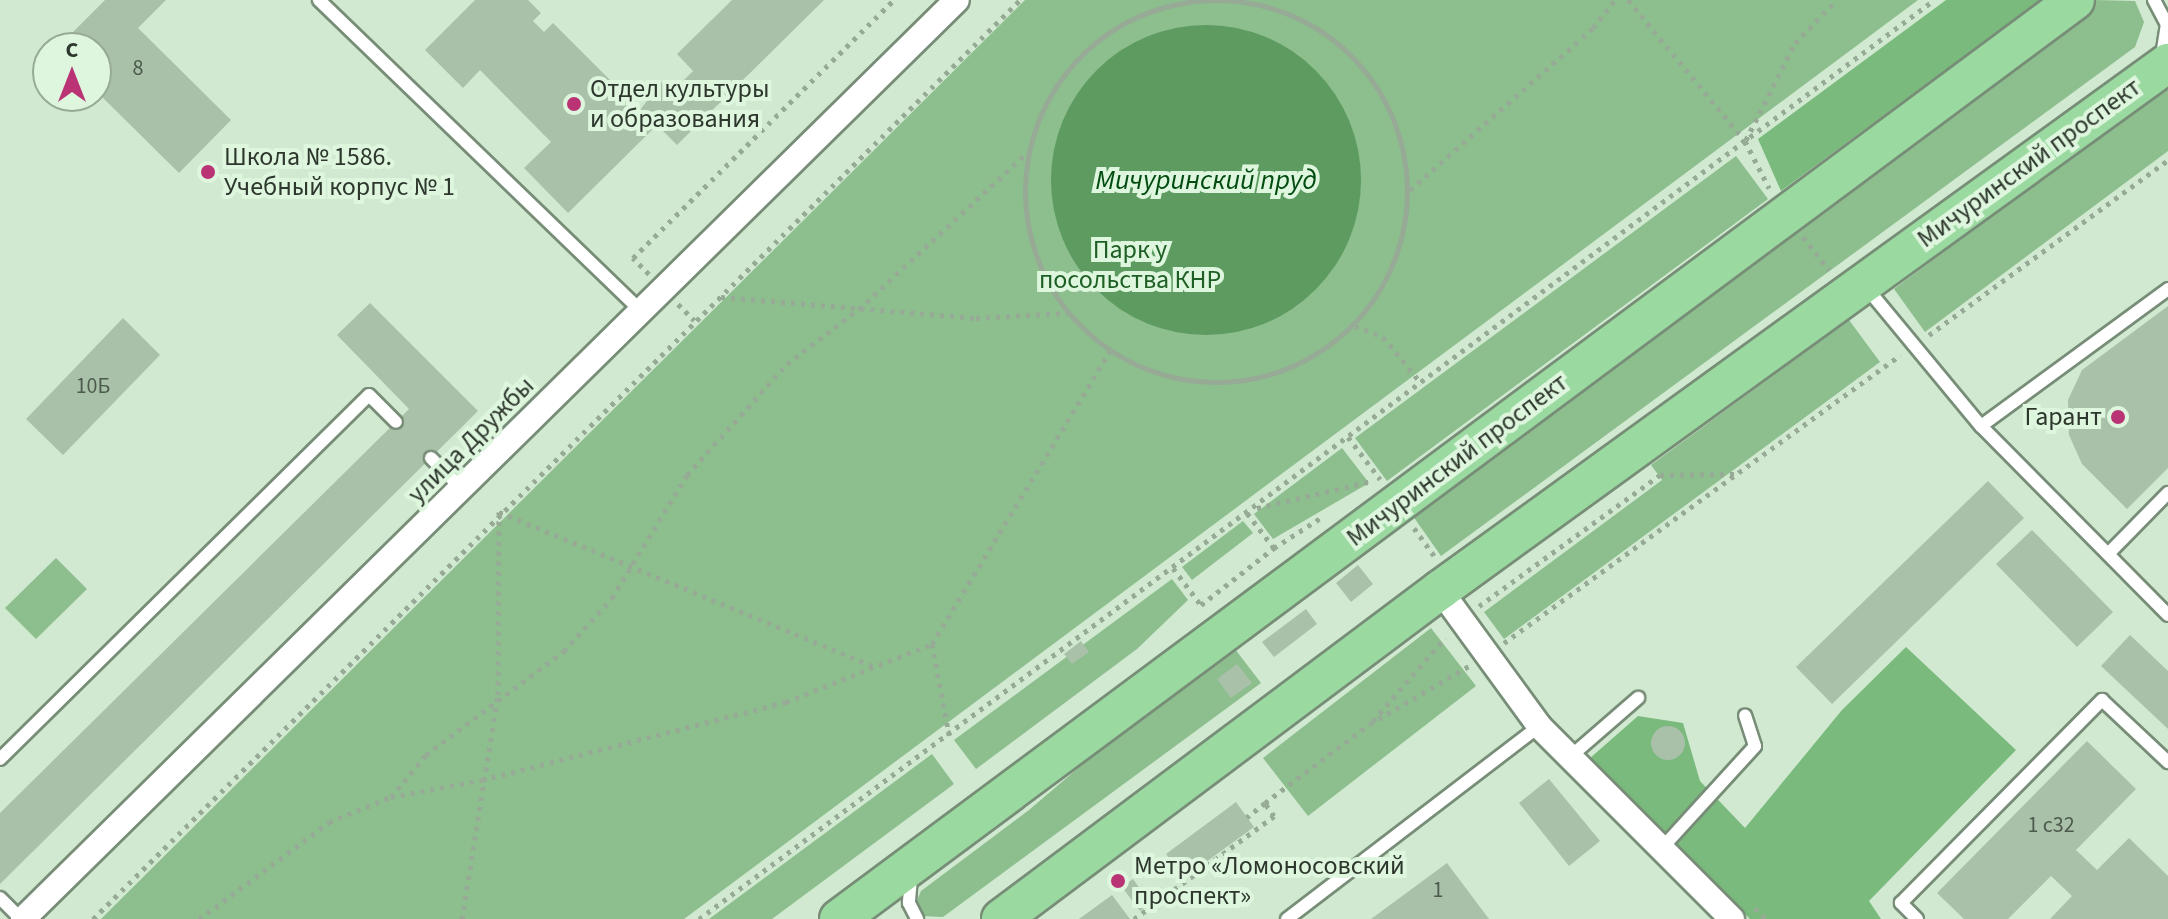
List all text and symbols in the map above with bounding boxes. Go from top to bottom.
north arrow [32,32,112,112]
text: С [66,34,78,66]
house number: 8 [133,56,143,82]
street label: Мичуринский проспект [1911,71,2147,255]
place label: Отдел культуры и образования [590,73,769,134]
marker: Отдел культуры и образования [565,95,583,113]
place label: Школа № 1586. Учебный корпус № 1 [224,141,455,202]
marker: Школа № 1586. Учебный корпус № 1 [199,163,217,181]
water label: Мичуринский пруд [1095,163,1317,197]
park label: Парк у посольства КНР [1039,234,1221,296]
street label: Мичуринский проспект [1340,367,1574,553]
street label: улица Дружбы [401,370,541,510]
house number: 10Б [76,374,110,400]
place label: Гарант [2025,401,2102,433]
marker: Гарант [2109,408,2127,426]
house number: 1 с32 [2027,813,2075,839]
place label: Метро «Ломоносовский проспект» [1134,850,1405,912]
marker: Метро «Ломоносовский проспект» [1109,872,1127,890]
house number: 1 [1433,878,1443,904]

